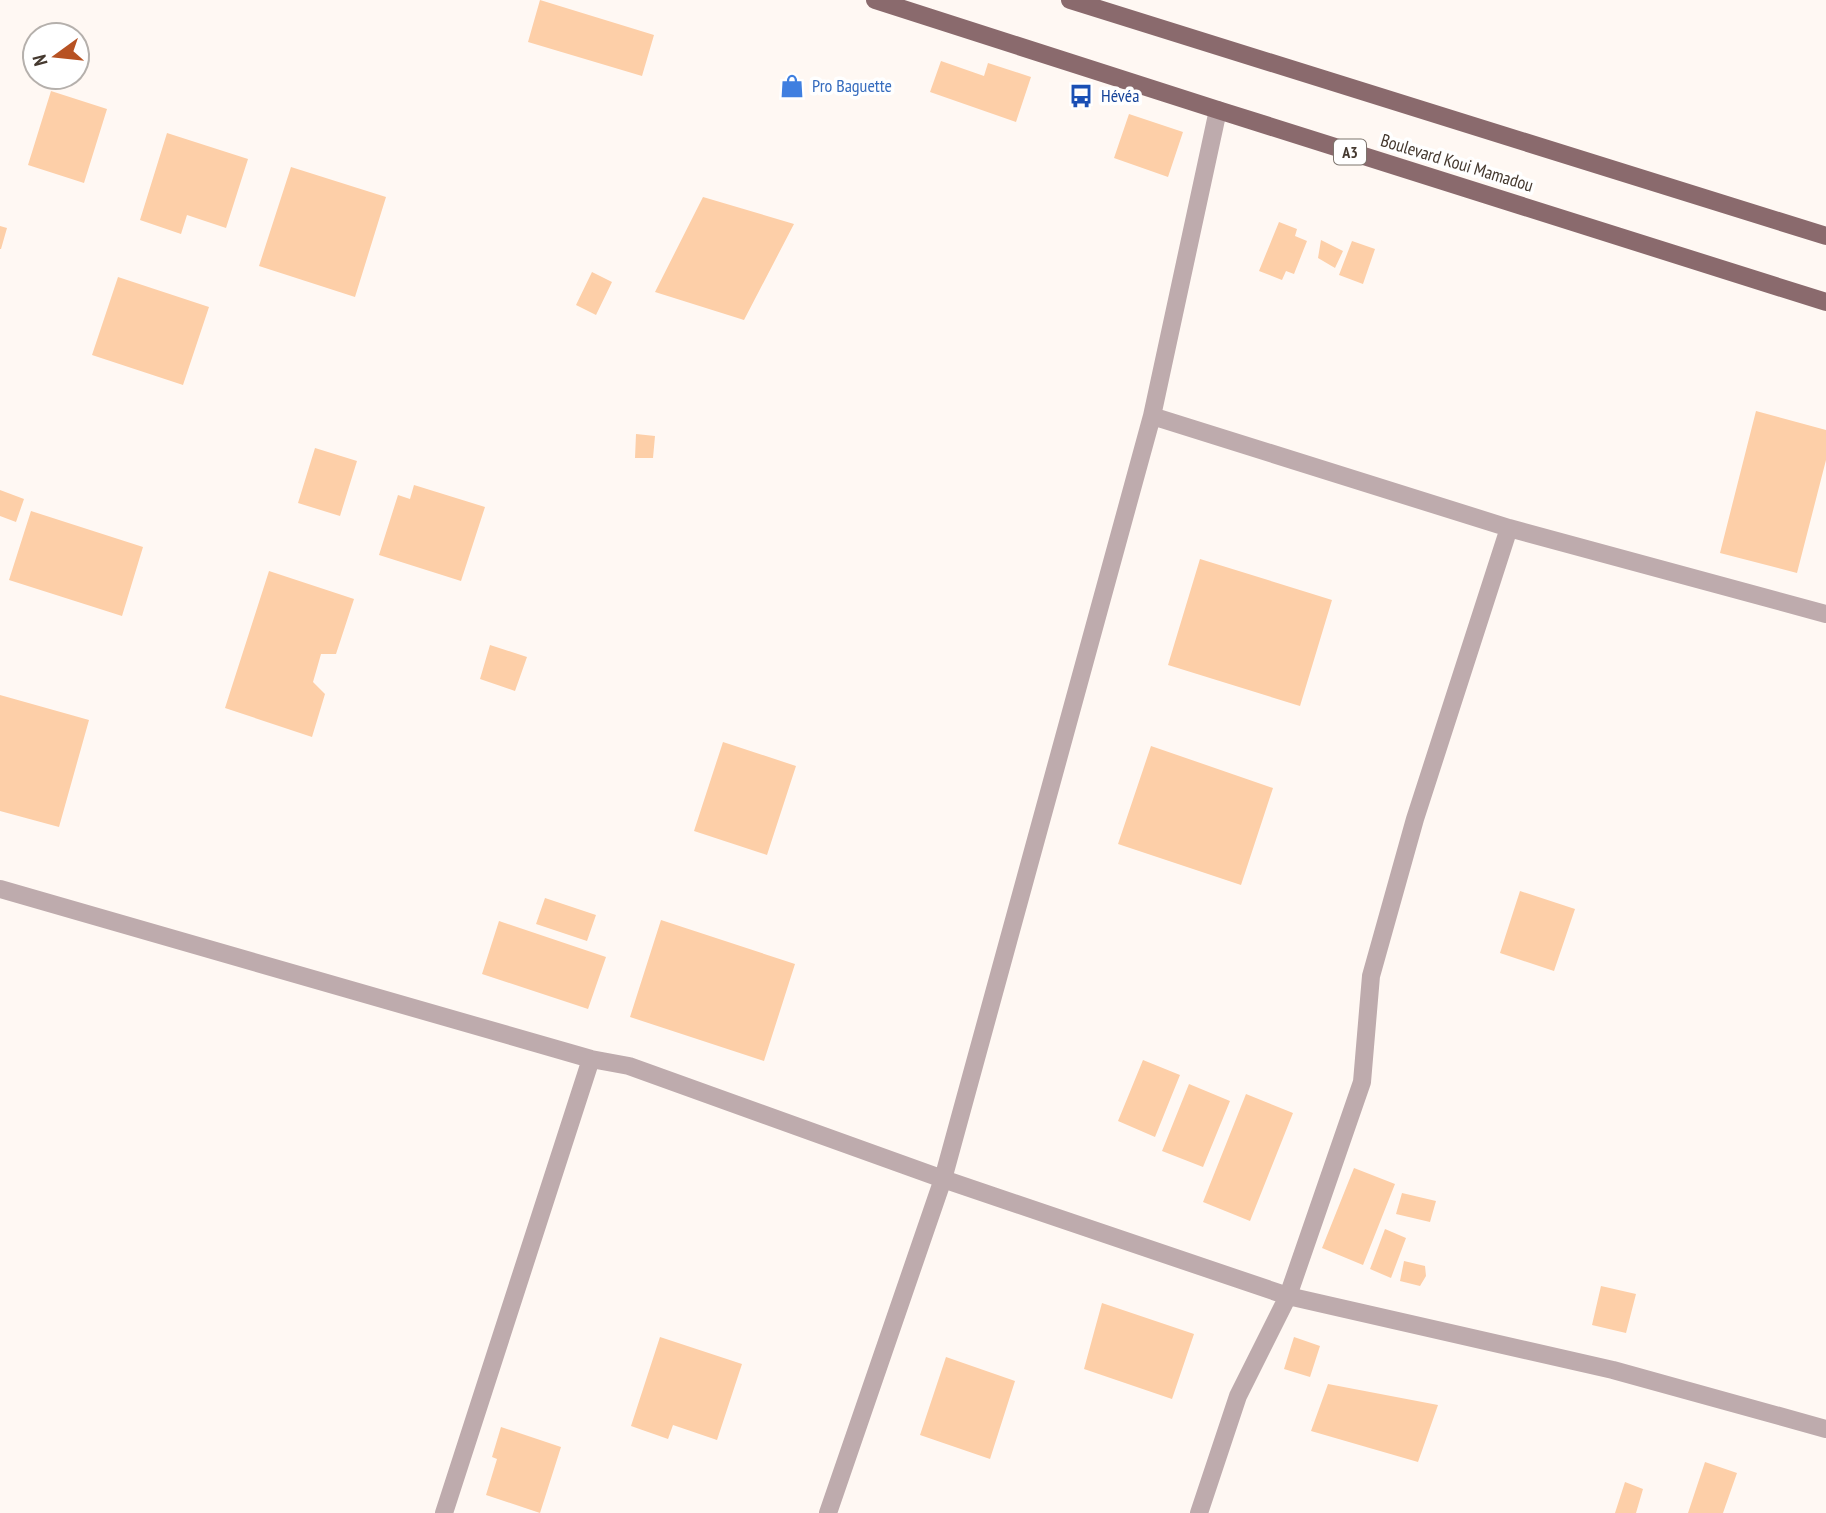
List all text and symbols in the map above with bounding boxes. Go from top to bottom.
north arrow [21,21,91,91]
text: N [27,52,52,68]
shop icon: Pro Baguette [778,72,806,100]
place label: Pro Baguette [812,74,892,97]
bus stop icon: Hévéa [1067,82,1095,110]
place label: Hévéa [1101,84,1139,107]
street label: Boulevard Koui Mamadou [1378,128,1536,197]
road number: A3 [1334,140,1366,164]

